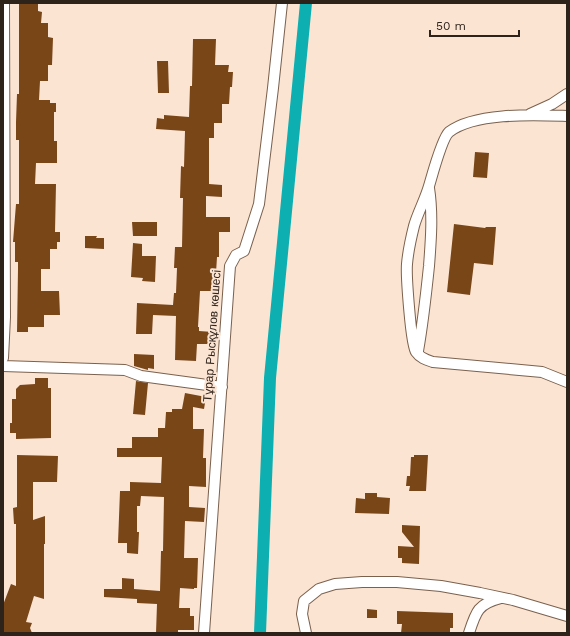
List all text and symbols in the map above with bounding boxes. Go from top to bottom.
scale bar [430,12,519,38]
text: 50 m [436,19,466,33]
street label: Тұрар Рысқұлов көшесі [200,269,224,403]

